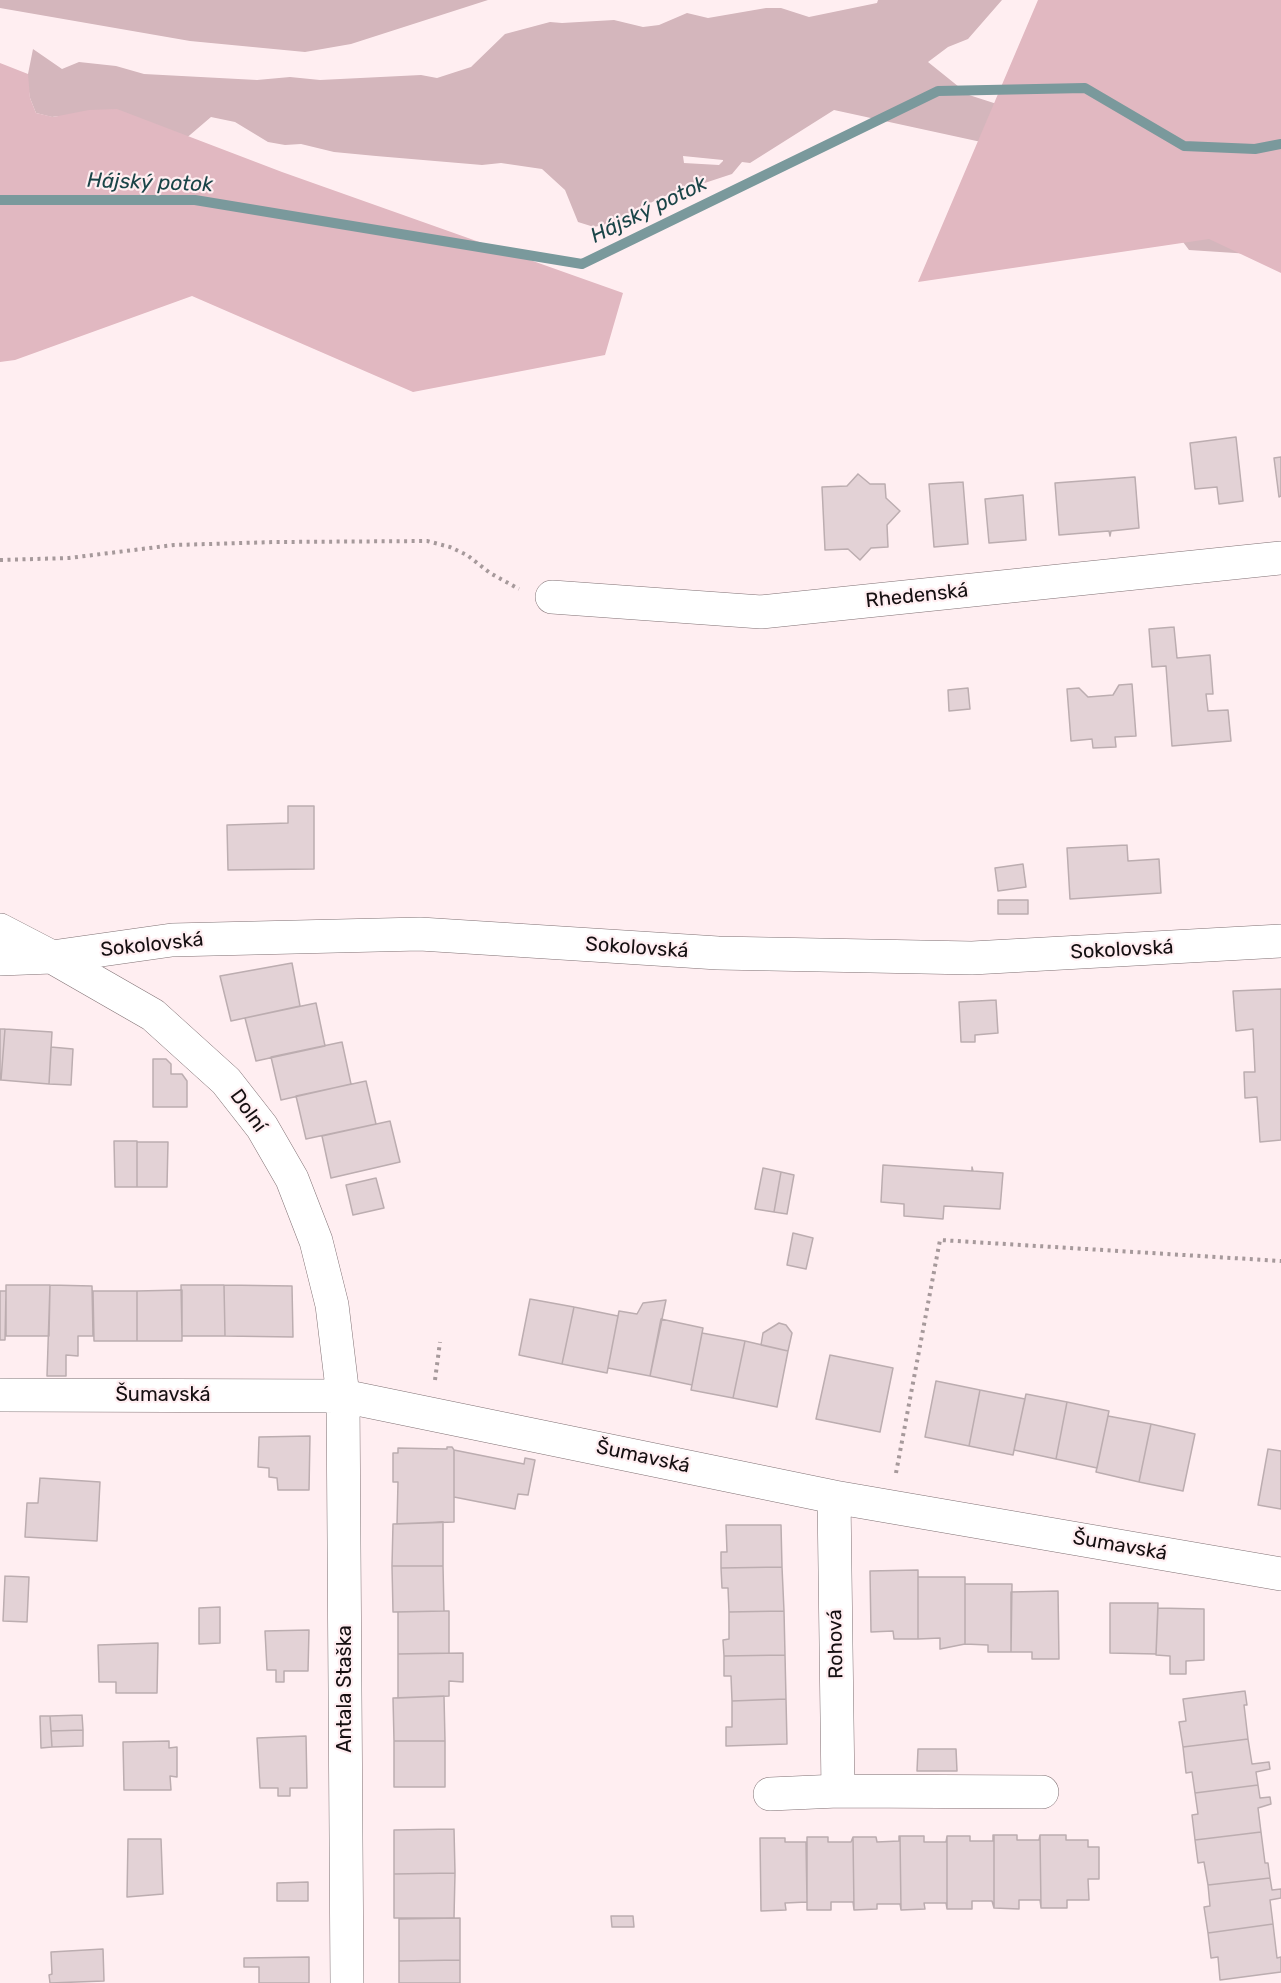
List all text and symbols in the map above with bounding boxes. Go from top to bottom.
water label: Hájský potok [86,168,214,198]
water label: Hájský potok [587,171,711,249]
street label: Rhedenská [864,579,970,613]
street label: Sokolovská [99,928,205,962]
street label: Sokolovská [585,932,689,964]
street label: Sokolovská [1070,935,1174,965]
street label: Dolní [224,1085,272,1137]
street label: Šumavská [115,1383,211,1407]
street label: Šumavská [594,1435,692,1479]
street label: Šumavská [1071,1526,1169,1566]
street label: Rohová [823,1609,849,1679]
street label: Antala Staška [333,1625,357,1753]

